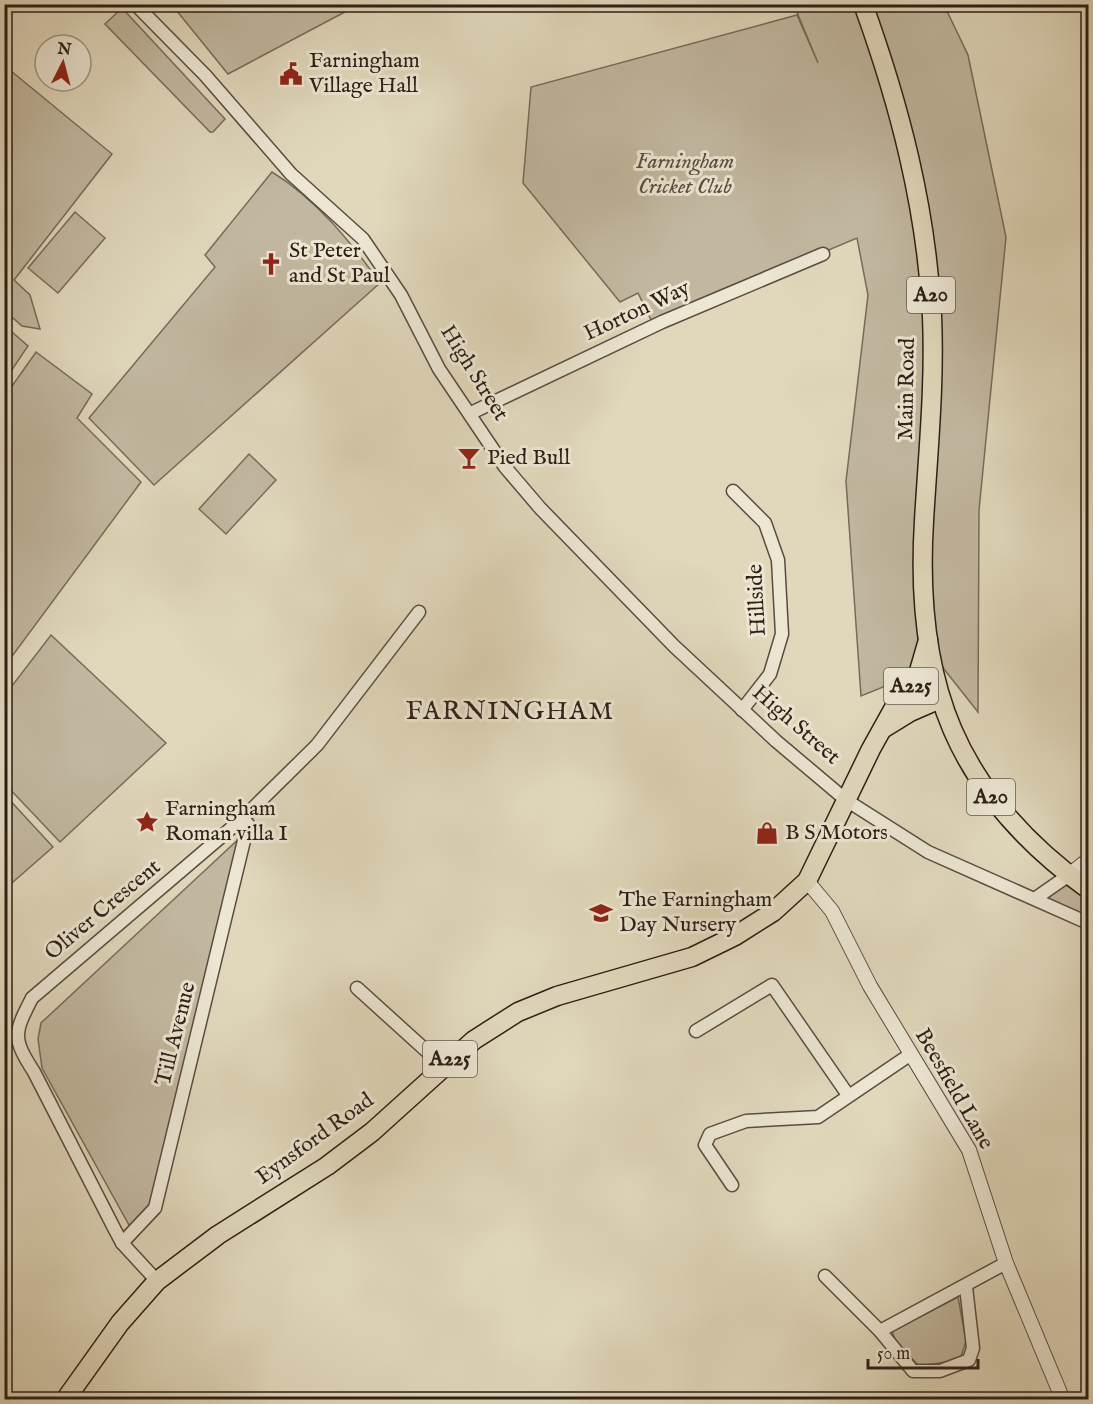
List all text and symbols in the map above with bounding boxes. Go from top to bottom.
north arrow [33,33,93,93]
text: N [55,39,72,61]
place label: Farningham Village Hall [308,47,420,100]
public building icon: Farningham Village Hall [278,61,304,87]
park label: Farningham Cricket Club [636,148,734,201]
place label: St Peter and St Paul [289,237,390,290]
church icon: St Peter and St Paul [258,251,284,277]
street label: Horton Way [579,274,695,348]
road number: A20 [907,277,955,313]
street label: High Street [434,320,515,427]
street label: Main Road [892,337,922,440]
place label: Pied Bull [487,444,570,472]
bar icon: Pied Bull [456,445,482,471]
street label: Hillside [741,563,773,637]
road number: A225 [884,668,938,704]
street label: High Street [746,679,846,771]
district label: FARNINGHAM [406,695,614,728]
road number: A20 [967,779,1015,815]
place label: Farningham Roman villa I [165,795,288,848]
place icon: Farningham Roman villa I [134,809,160,835]
place label: B S Motors [785,819,888,847]
shop icon: B S Motors [754,820,780,846]
street label: Oliver Crescent [39,853,167,967]
place label: The Farningham Day Nursery [619,886,772,939]
school or university icon: The Farningham Day Nursery [588,900,614,926]
street label: Till Avenue [150,979,202,1089]
street label: Beesfield Lane [908,1024,1000,1154]
road number: A225 [423,1041,477,1077]
street label: Eynsford Road [250,1087,380,1191]
scale bar [868,1332,978,1370]
text: 50 m [877,1343,910,1366]

